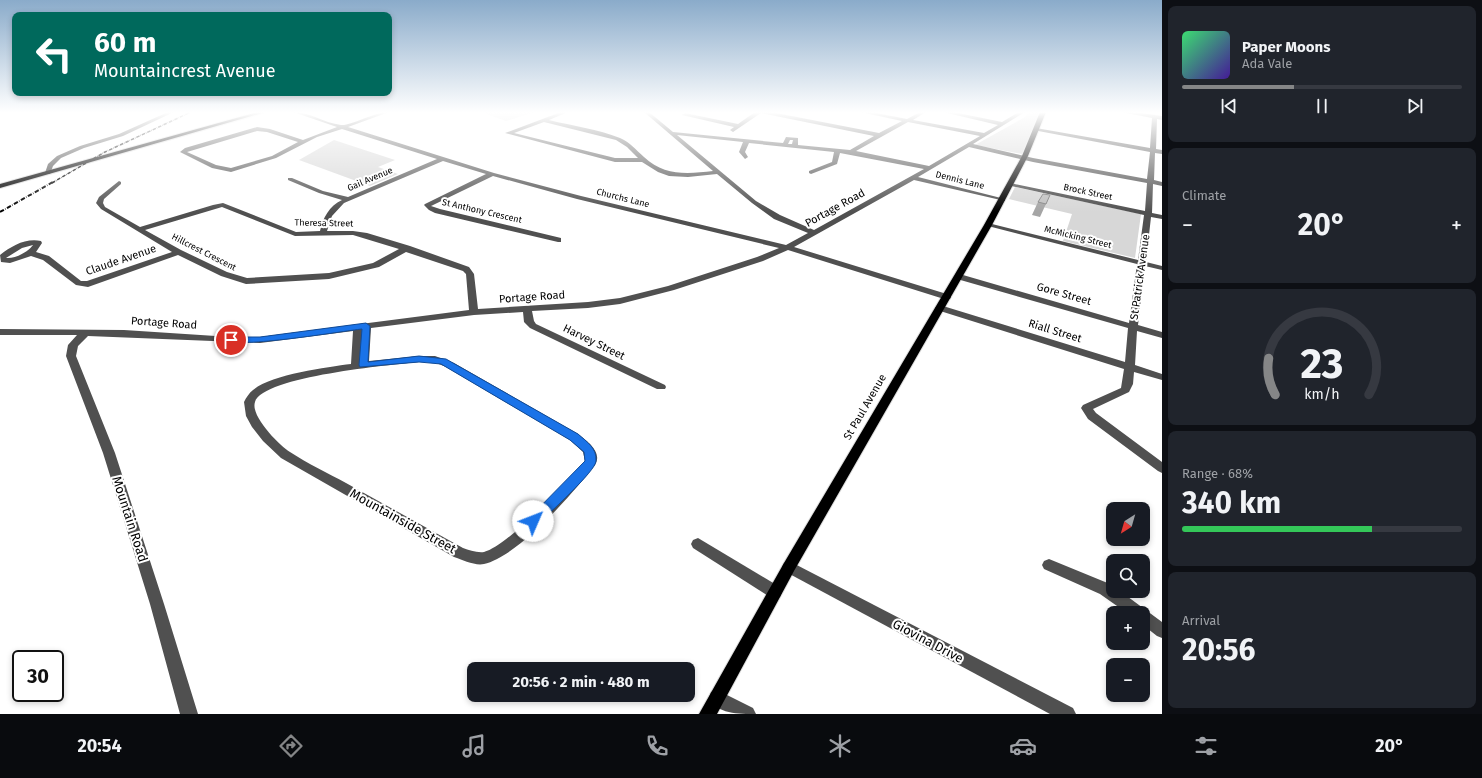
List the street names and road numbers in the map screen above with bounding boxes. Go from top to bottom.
street label: Gail Avenue [346,165,394,193]
street label: Dennis Lane [935,169,985,191]
street label: Brock Street [1063,182,1114,202]
street label: Portage Road [803,186,867,230]
street label: Churchs Lane [595,187,651,209]
street label: St Anthony Crescent [441,197,524,225]
street label: Theresa Street [295,217,354,229]
street label: McMicking Street [1043,224,1113,250]
street label: Hillcrest Crescent [170,231,239,273]
street label: St Patrick Avenue [1128,233,1152,321]
street label: Claude Avenue [84,242,158,278]
street label: Gore Street [1035,280,1093,308]
street label: Portage Road [498,288,566,306]
street label: Portage Road [130,314,198,332]
street label: Riall Street [1027,317,1083,345]
street label: Harvey Street [561,321,627,363]
street label: St Paul Avenue [841,372,889,442]
street label: Mountain Road [109,474,151,564]
street label: Mountainside Street [347,486,459,557]
street label: Giovina Drive [890,616,966,666]

